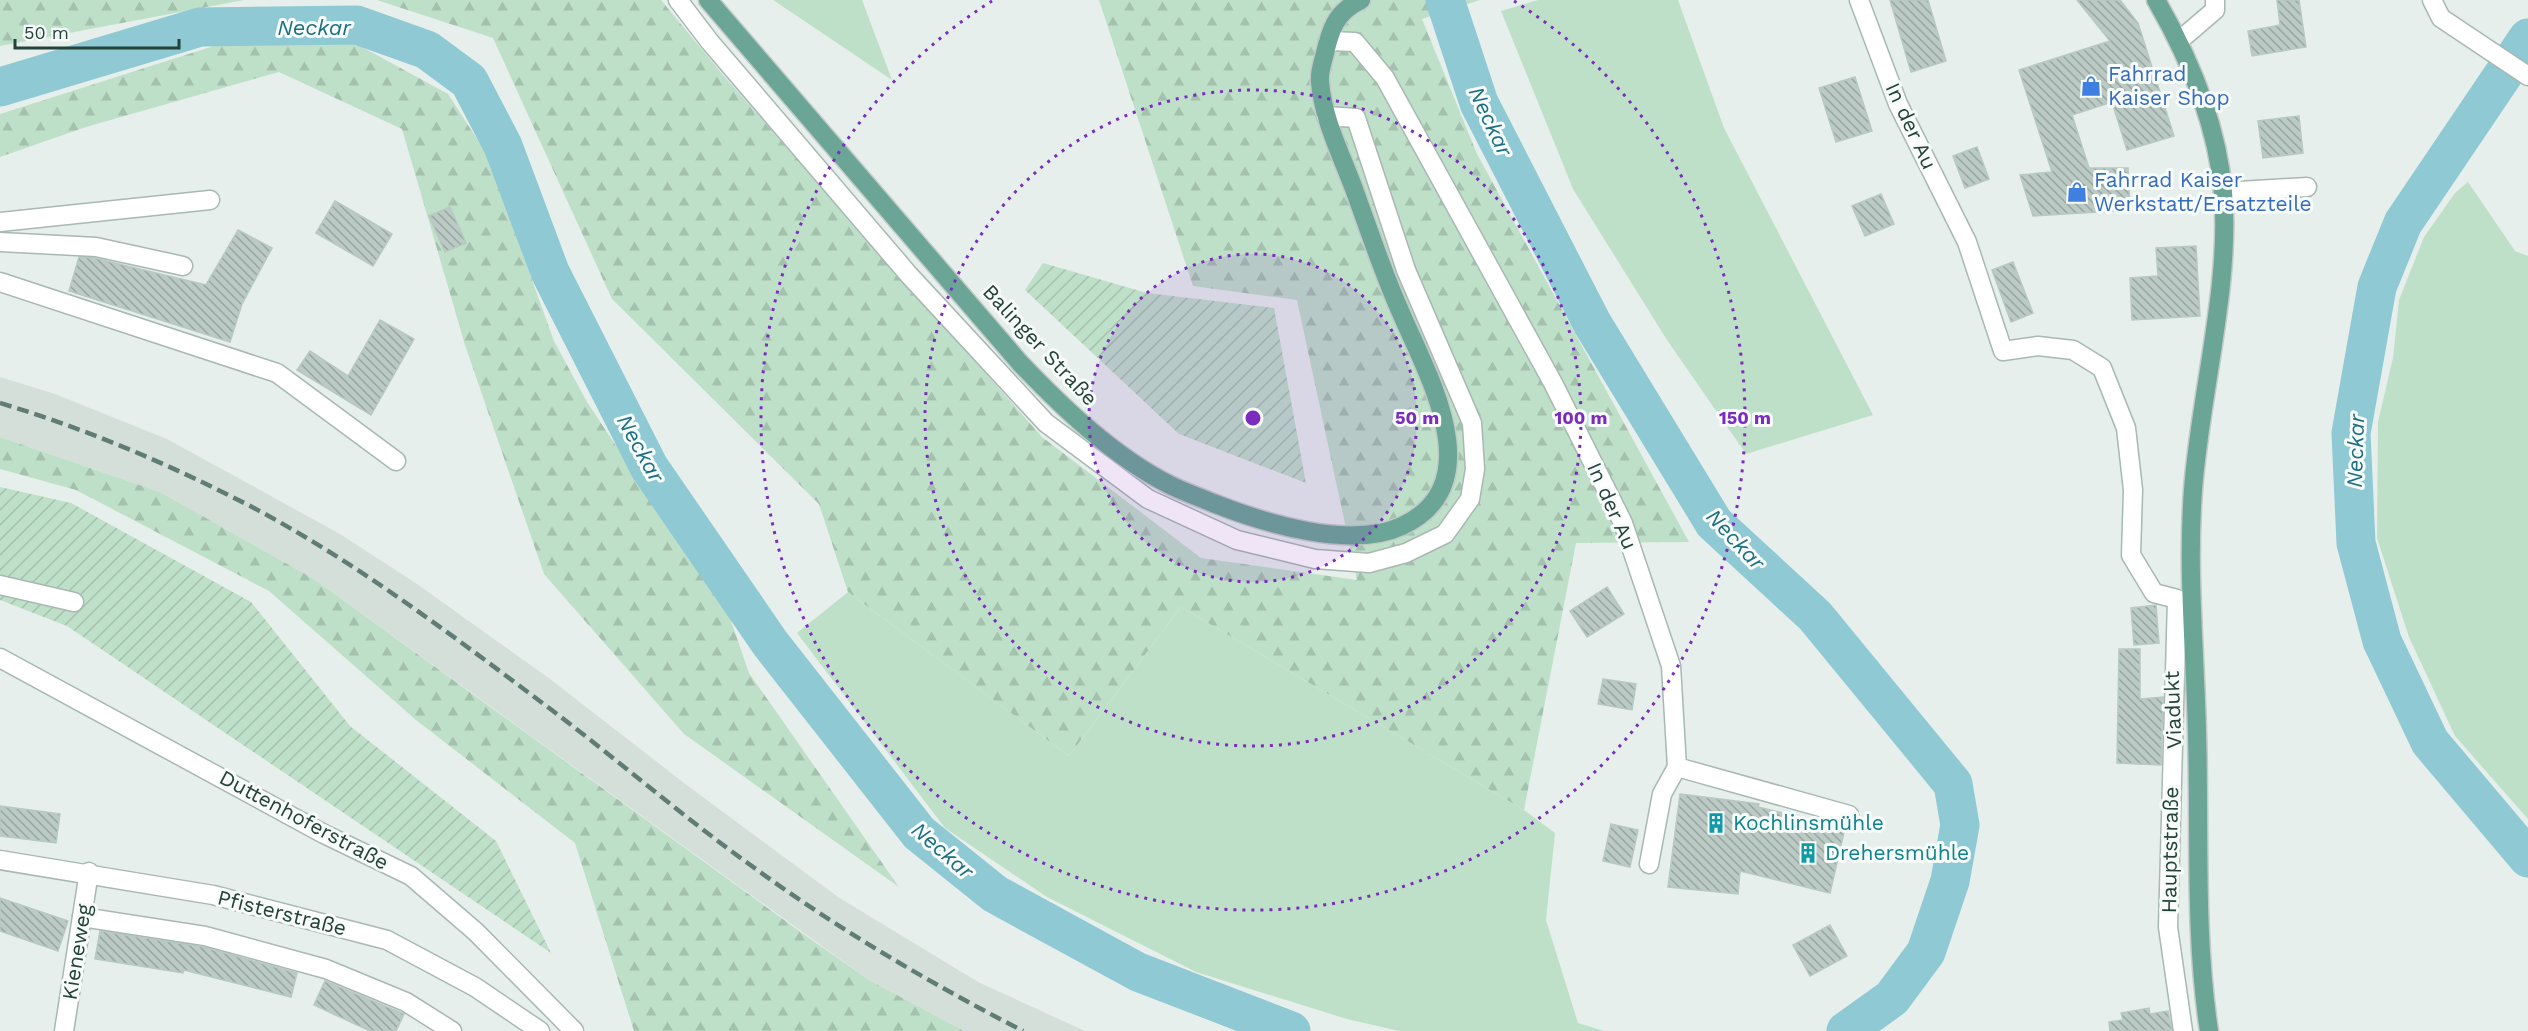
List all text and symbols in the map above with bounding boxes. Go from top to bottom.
scale bar [15,12,178,50]
water label: Neckar [277,15,352,40]
text: 50 m [24,22,69,43]
place label: Fahrrad Kaiser Shop [2108,61,2230,110]
shop icon: Fahrrad Kaiser Shop [2079,74,2103,98]
street label: In der Au [1881,79,1942,173]
water label: Neckar [1464,83,1518,161]
place label: Fahrrad Kaiser Werkstatt/Ersatzteile [2094,167,2312,216]
shop icon: Fahrrad Kaiser Werkstatt/Ersatzteile [2065,180,2089,204]
street label: Balinger Straße [978,279,1103,410]
text: 50 m [1395,407,1439,428]
text: 100 m [1554,407,1608,428]
text: 150 m [1719,407,1771,428]
centre of rings [1243,408,1263,428]
water label: Neckar [612,410,670,488]
water label: Neckar [2342,412,2369,488]
street label: In der Au [1582,458,1643,553]
water label: Neckar [1701,504,1771,576]
street label: Viadukt [2159,670,2186,749]
street label: Duttenhoferstraße [215,764,393,875]
street label: Hauptstraße [2156,786,2183,914]
place label: Kochlinsmühle [1733,810,1884,835]
building icon: Kochlinsmühle [1704,811,1728,835]
water label: Neckar [907,817,980,885]
place label: Drehersmühle [1825,840,1969,865]
building icon: Drehersmühle [1796,841,1820,865]
street label: Pfisterstraße [215,884,349,941]
street label: Kieneweg [57,901,97,1002]

